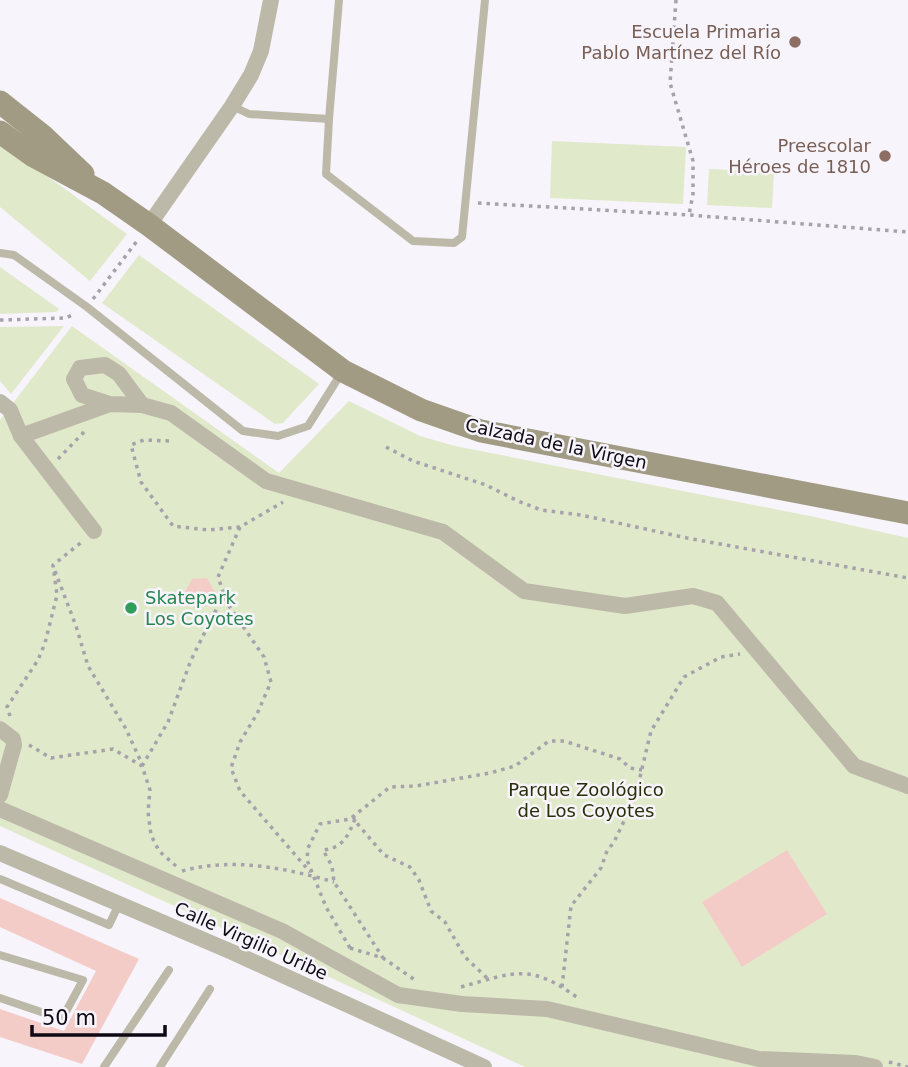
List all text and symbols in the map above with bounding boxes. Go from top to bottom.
place label: Escuela Primaria Pablo Martínez del Río [581,21,781,63]
marker: Escuela Primaria Pablo Martínez del Río [787,34,803,50]
place label: Preescolar Héroes de 1810 [728,135,872,177]
marker: Preescolar Héroes de 1810 [877,148,893,164]
street label: Calzada de la Virgen [463,414,649,473]
place label: Skatepark Los Coyotes [145,587,254,629]
marker: Skatepark Los Coyotes [123,600,139,616]
park label: Parque Zoológico de Los Coyotes [508,779,664,821]
street label: Calle Virgilio Uribe [171,897,331,984]
scale bar [32,993,164,1038]
text: 50 m [42,1006,96,1030]

